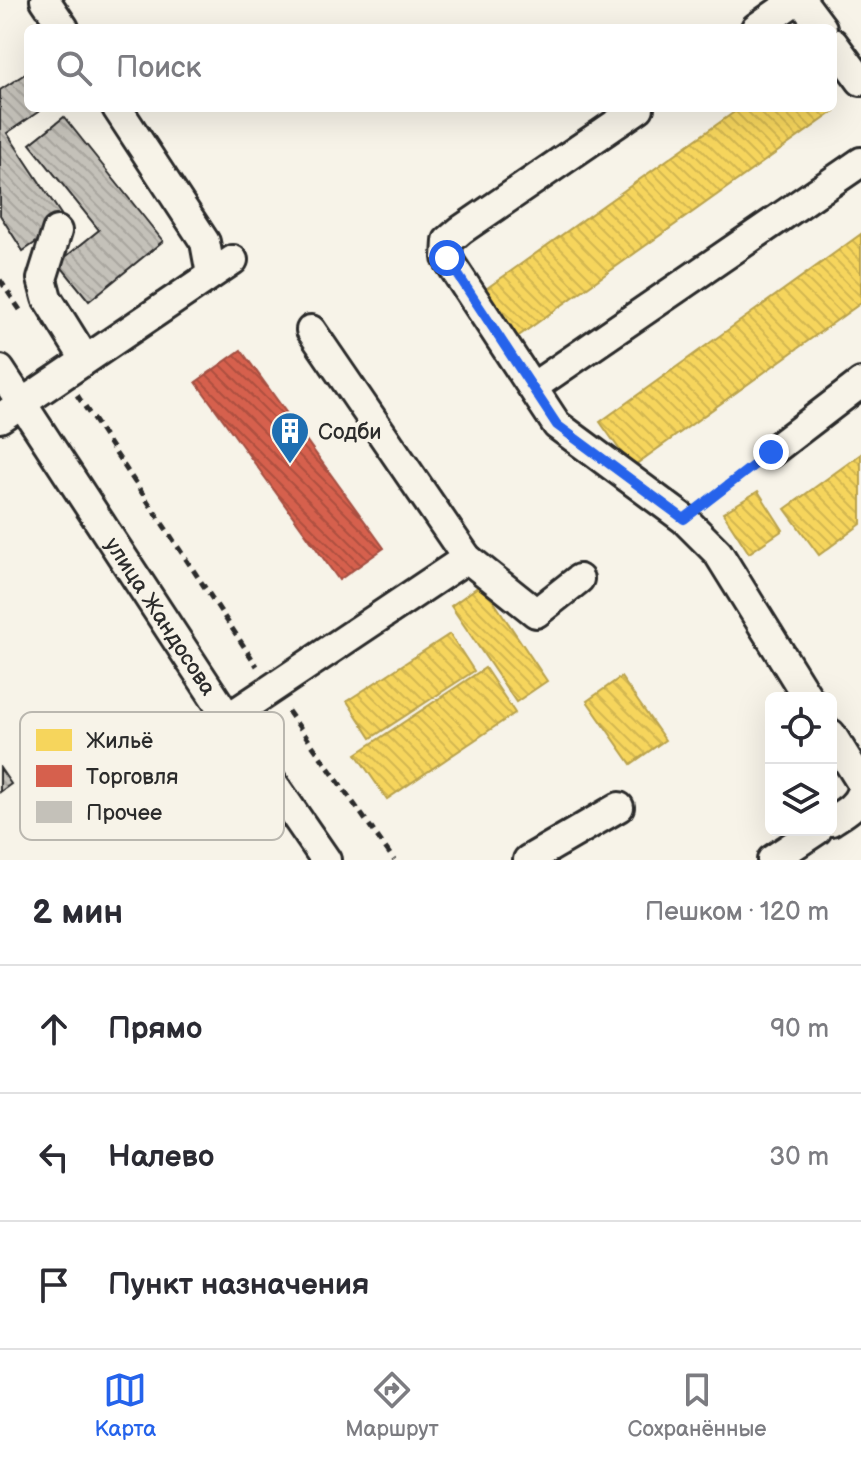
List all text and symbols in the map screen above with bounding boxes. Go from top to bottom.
search box [24,24,837,112]
icon: search [52,46,96,90]
text: Поиск [116,50,202,86]
route start [429,240,465,276]
building icon: Содби [269,410,311,465]
place label: Содби [318,419,381,446]
route end [753,434,789,470]
street label: улица Жандосова [98,533,221,701]
map controls [765,692,837,836]
button: locate [765,692,837,764]
legend [20,712,284,840]
text: Жильё [86,728,153,755]
text: Торговля [86,764,178,791]
button: layers [765,764,837,836]
text: Прочее [86,800,162,827]
text: 2 мин [32,892,123,933]
text: Пешком · 120 m [645,897,829,928]
icon: ahead [32,1007,76,1051]
text: Прямо [108,1011,202,1047]
text: 90 m [770,1014,829,1045]
icon: left [32,1135,76,1179]
text: Налево [108,1139,214,1175]
text: 30 m [769,1142,829,1173]
icon: arrive [32,1263,76,1307]
text: Пункт назначения [108,1267,369,1303]
tab: Карта [94,1368,156,1443]
tab: Маршрут [345,1368,439,1443]
tab: Сохранённые [628,1368,767,1443]

